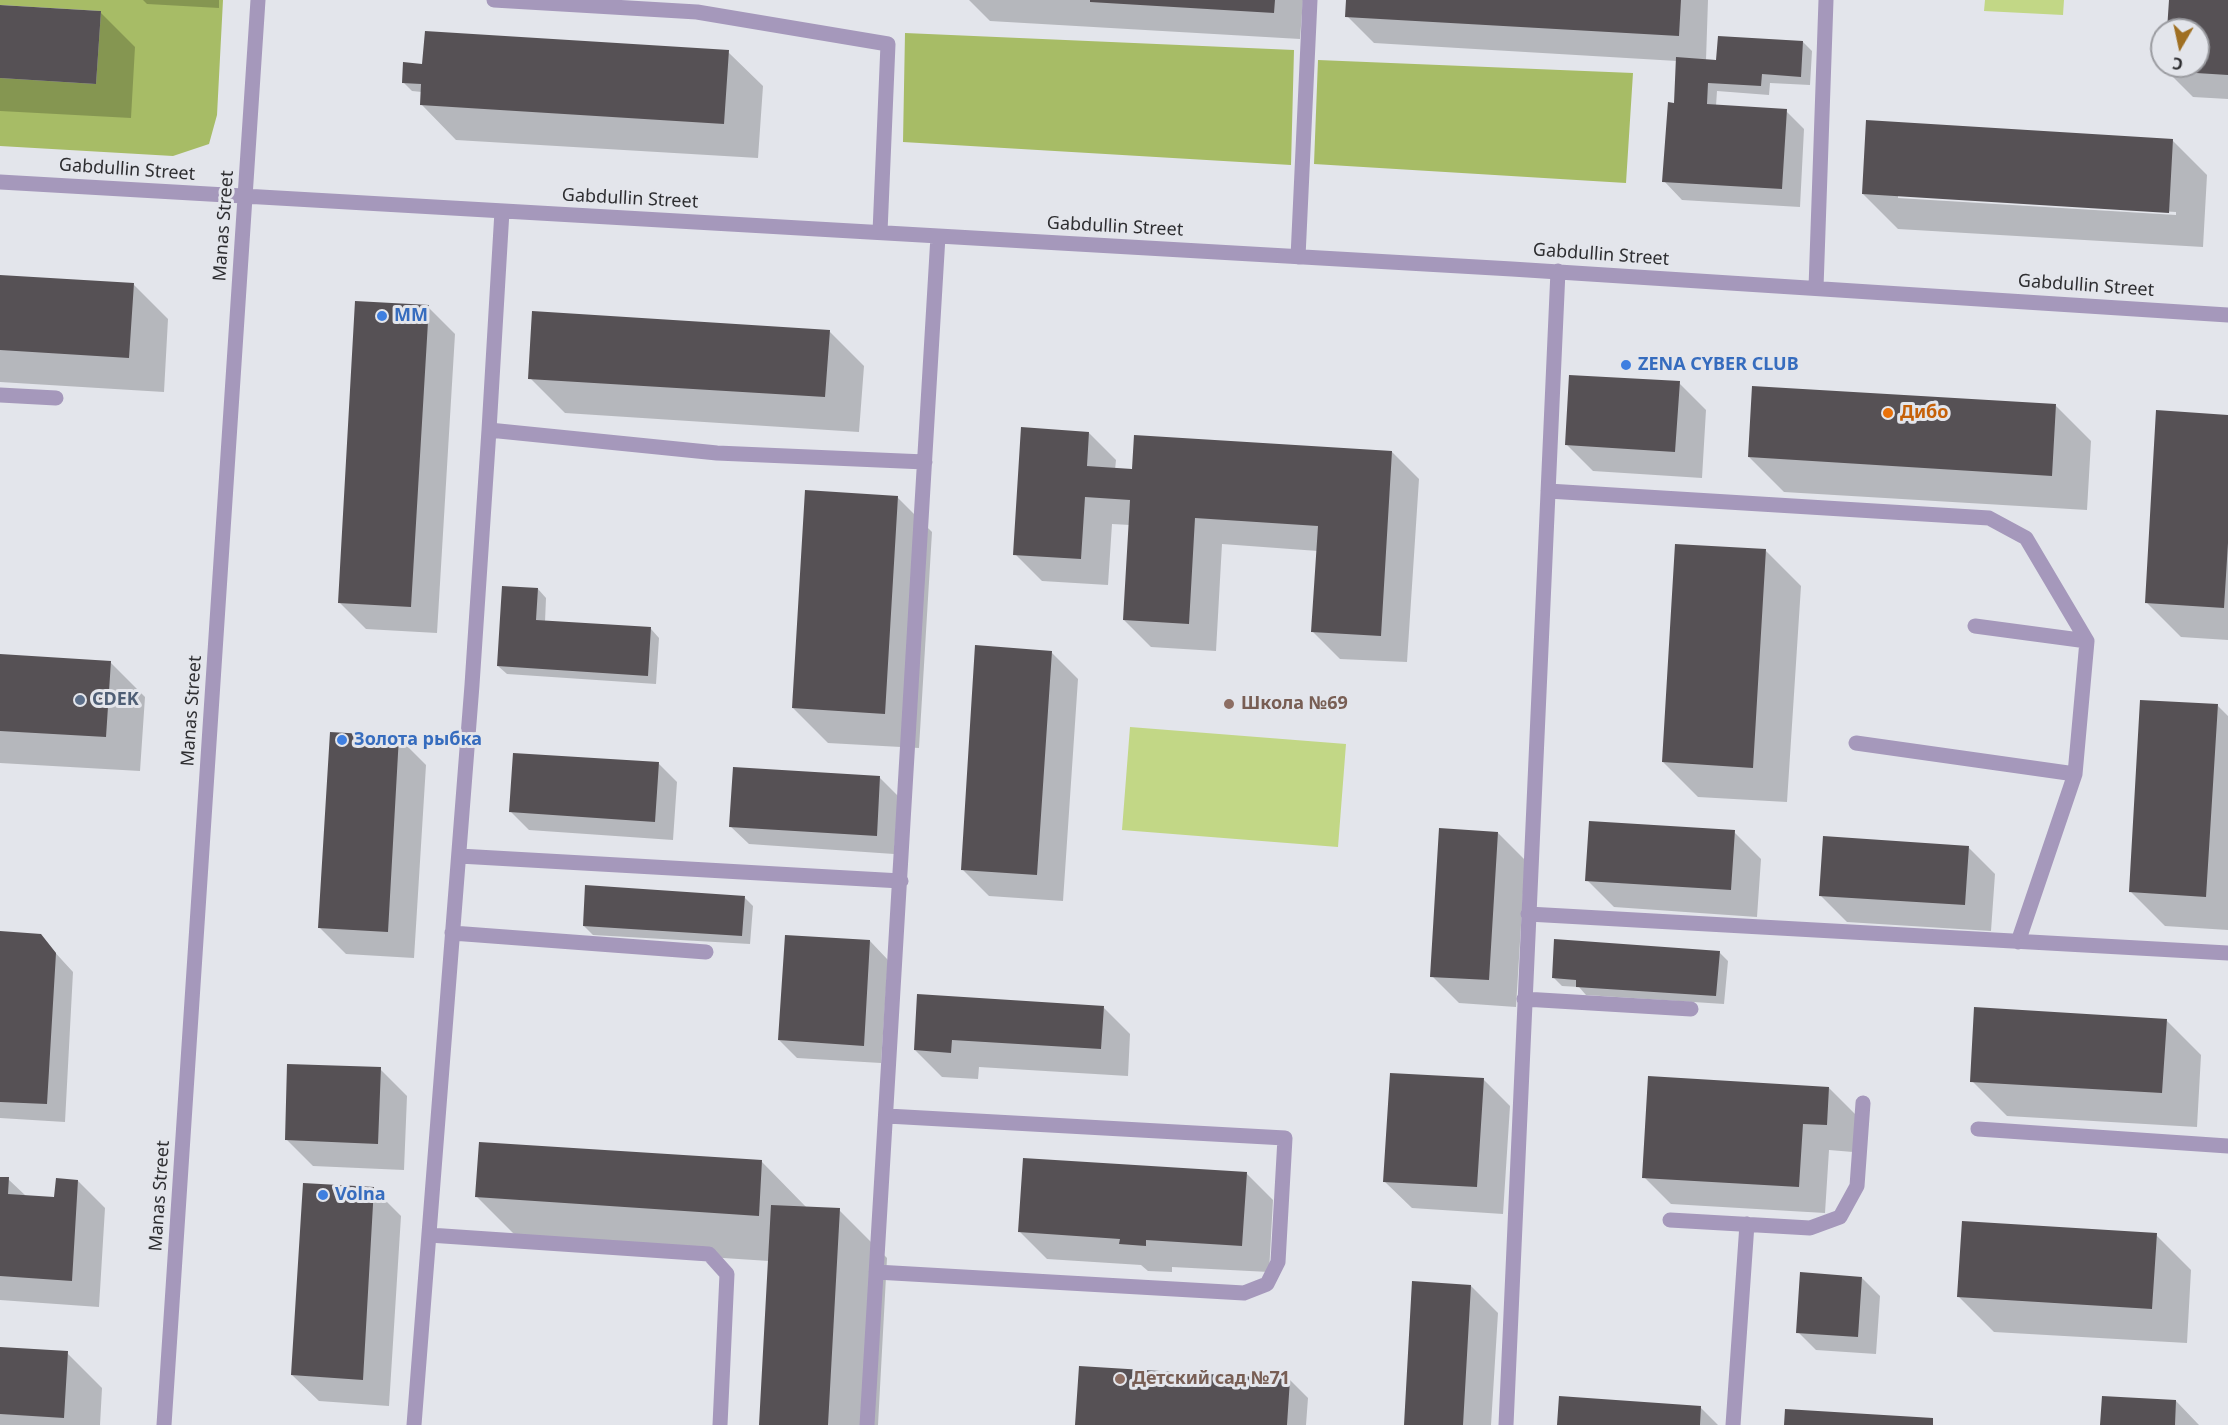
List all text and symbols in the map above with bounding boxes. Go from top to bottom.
north arrow [2150,18,2210,78]
text: С [2171,52,2184,75]
street label: Gabdullin Street [58,154,196,186]
street label: Manas Street [209,170,239,282]
street label: Gabdullin Street [561,185,699,213]
street label: Gabdullin Street [1046,213,1184,241]
street label: Gabdullin Street [1532,239,1670,271]
street label: Gabdullin Street [2017,270,2155,302]
place label: MM [394,305,428,327]
marker: MM [375,309,389,323]
place label: ZENA CYBER CLUB [1638,354,1799,376]
marker: ZENA CYBER CLUB [1619,358,1633,372]
place label: Дибо [1900,402,1949,424]
marker: Дибо [1881,406,1895,420]
street label: Manas Street [177,655,207,767]
place label: CDEK [92,689,139,711]
marker: CDEK [73,693,87,707]
place label: Школа №69 [1241,693,1348,715]
marker: Школа №69 [1222,697,1236,711]
place label: Золота рыбка [354,729,482,751]
marker: Золота рыбка [335,733,349,747]
street label: Manas Street [145,1140,175,1252]
place label: Volna [335,1184,385,1206]
marker: Volna [316,1188,330,1202]
place label: Детский сад №71 [1132,1368,1290,1390]
marker: Детский сад №71 [1113,1372,1127,1386]

